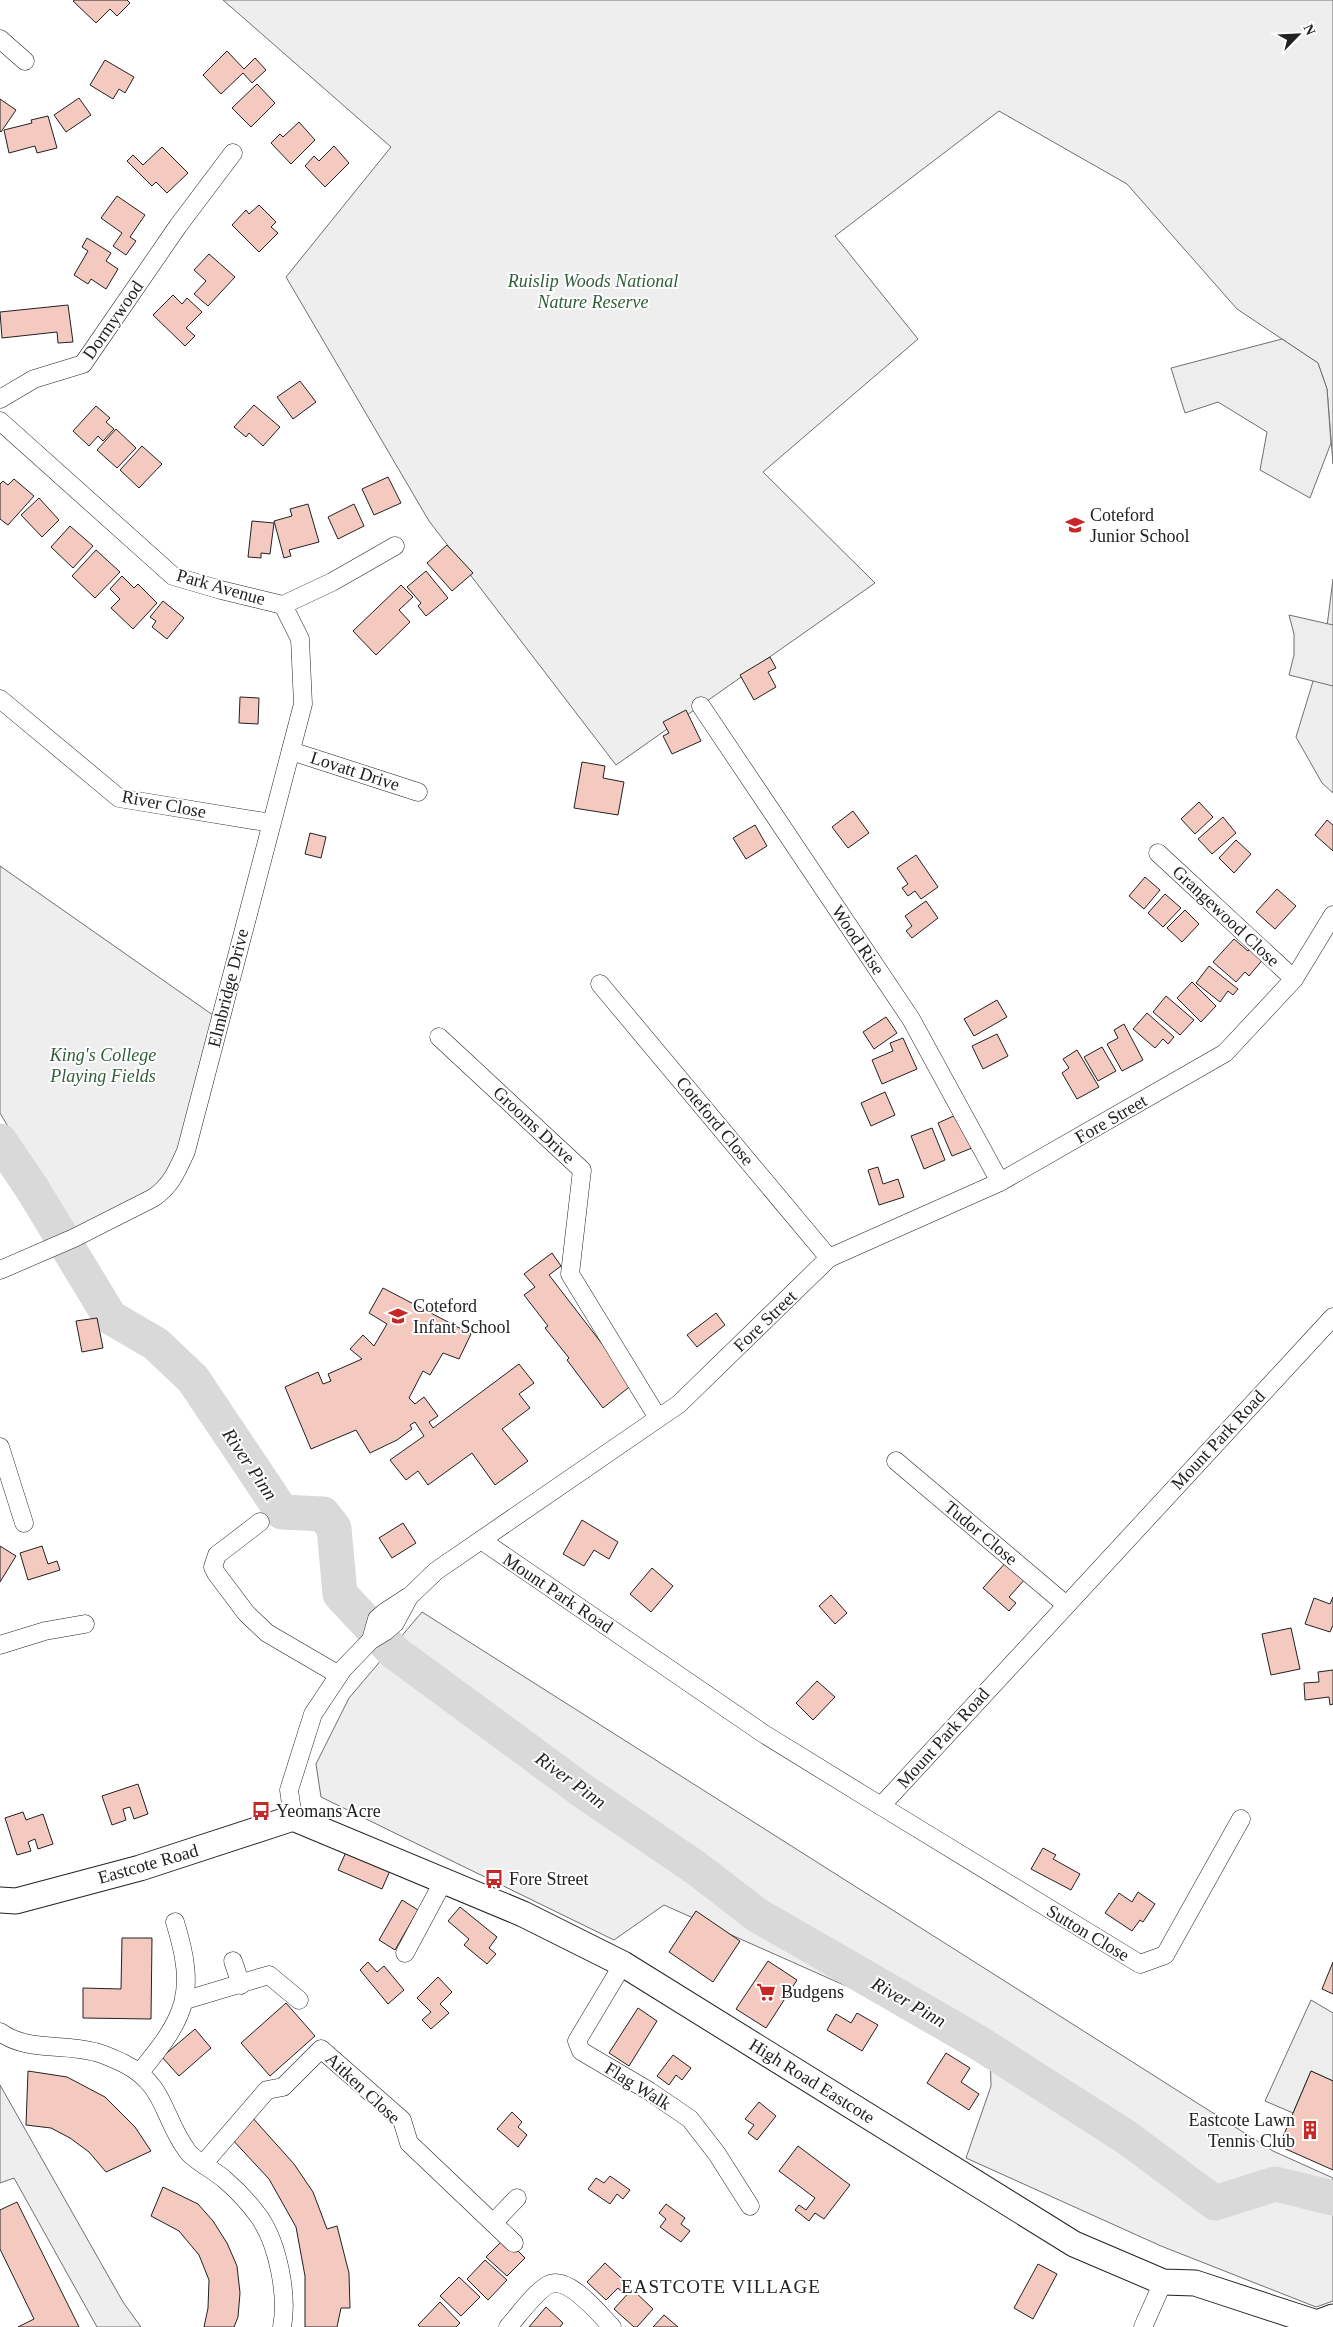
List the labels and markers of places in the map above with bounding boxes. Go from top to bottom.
place label: Coteford Junior School [1090,505,1190,546]
school or university icon: Coteford Junior School [1064,514,1086,536]
place label: Coteford Infant School [413,1296,510,1337]
school or university icon: Coteford Infant School [387,1305,409,1327]
bus stop icon: Yeomans Acre [250,1800,272,1822]
place label: Yeomans Acre [276,1801,381,1821]
bus stop icon: Fore Street [483,1868,505,1890]
place label: Fore Street [509,1869,588,1889]
supermarket icon: Budgens [755,1981,777,2003]
place label: Budgens [781,1982,844,2002]
place label: Eastcote Lawn Tennis Club [1189,2110,1295,2151]
building icon: Eastcote Lawn Tennis Club [1299,2119,1321,2141]

